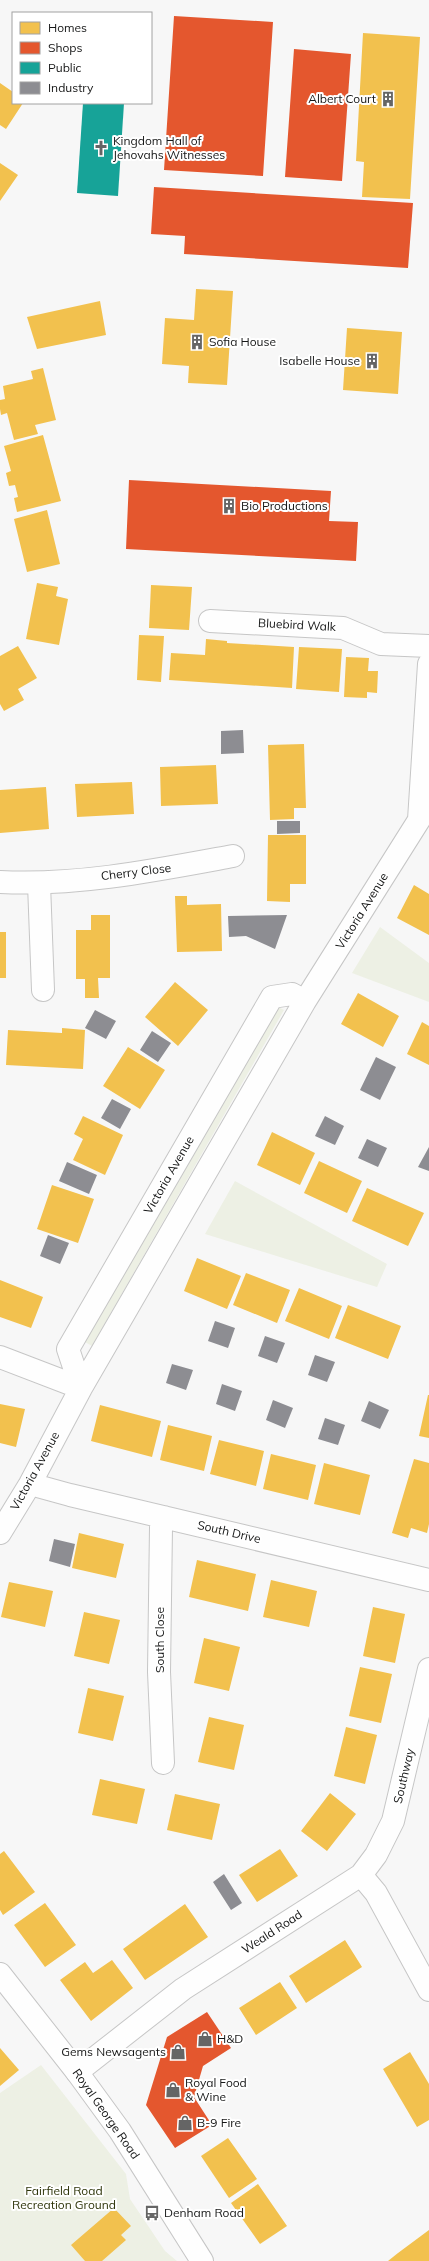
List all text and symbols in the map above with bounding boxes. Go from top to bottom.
legend [12,12,152,104]
text: Homes [48,20,87,35]
text: Shops [48,40,83,55]
text: Public [48,60,82,75]
text: Industry [48,80,94,95]
building icon: Albert Court [379,90,397,108]
place label: Albert Court [308,91,376,106]
place label: Kingdom Hall of Jehovahs Witnesses [113,133,225,162]
church icon: Kingdom Hall of Jehovahs Witnesses [92,139,110,157]
building icon: Sofia House [188,333,206,351]
place label: Sofia House [209,334,276,349]
building icon: Isabelle House [363,352,381,370]
place label: Isabelle House [279,353,360,368]
building icon: Bio Productions [220,497,238,515]
place label: Bio Productions [241,498,328,513]
street label: Bluebird Walk [258,615,337,634]
street label: Cherry Close [100,860,172,883]
street label: Victoria Avenue [332,870,391,952]
street label: Victoria Avenue [140,1133,197,1216]
street label: Victoria Avenue [7,1429,62,1513]
street label: South Drive [196,1517,262,1546]
street label: South Close [152,1607,167,1673]
street label: Southway [390,1746,417,1805]
street label: Weald Road [239,1907,305,1957]
shop icon: H&D [196,2030,214,2048]
place label: H&D [217,2031,243,2046]
shop icon: Gems Newsagents [169,2043,187,2061]
place label: Gems Newsagents [61,2044,166,2059]
street label: Royal George Road [70,2066,143,2162]
place label: Royal Food & Wine [185,2075,247,2104]
shop icon: Royal Food & Wine [164,2081,182,2099]
shop icon: B-9 Fire [176,2114,194,2132]
place label: B-9 Fire [197,2115,241,2130]
park label: Fairfield Road Recreation Ground [12,2183,116,2212]
bus stop icon: Denham Road [143,2204,161,2222]
place label: Denham Road [164,2205,244,2220]

